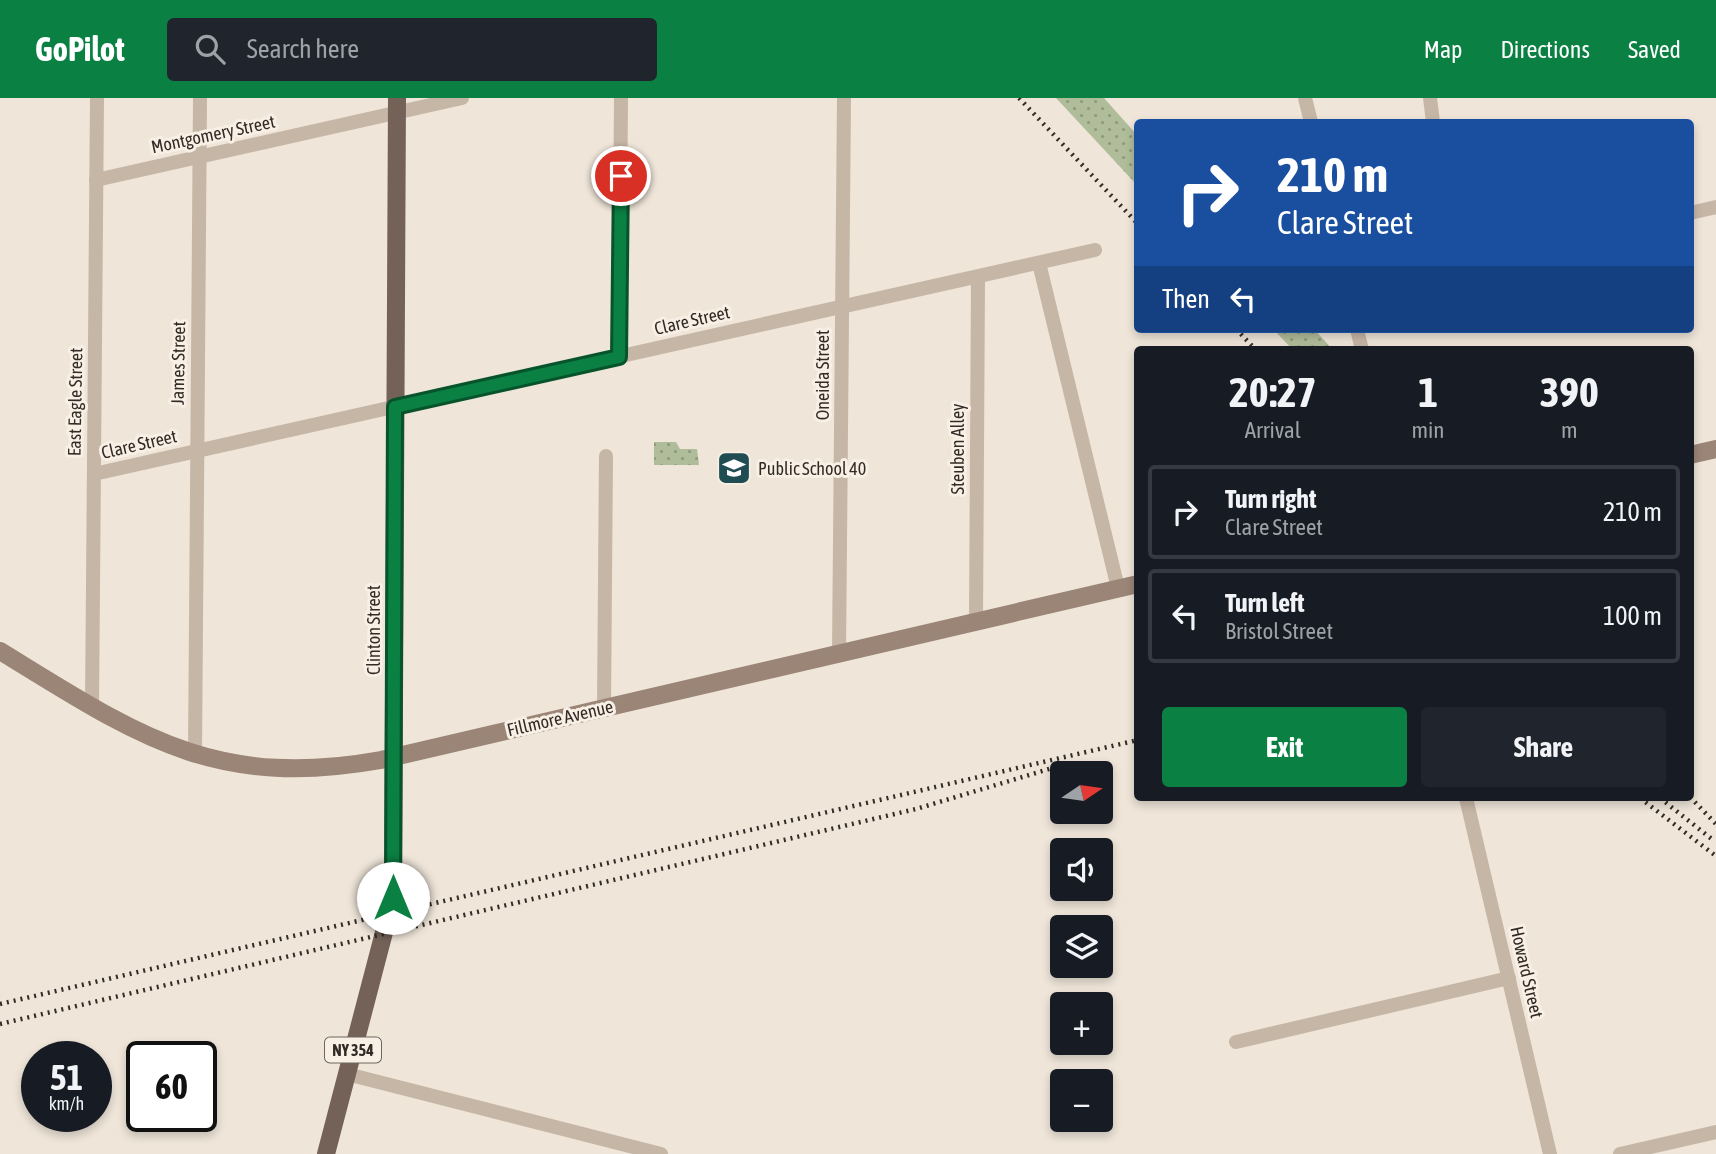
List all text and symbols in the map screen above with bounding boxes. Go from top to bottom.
search box [167,18,657,81]
text: GoPilot [35,30,125,68]
icon: search [191,30,229,68]
text: Search here [247,34,359,64]
text: Map [1424,36,1462,63]
text: Directions [1500,36,1590,63]
text: Saved [1628,36,1681,63]
street label: Montgomery Street [149,111,277,157]
pin [591,146,651,206]
text: 210 m [1277,146,1388,202]
icon: right [1162,147,1253,238]
icon: arrive [602,157,640,195]
text: Clare Street [1277,204,1413,241]
icon: left [1224,280,1262,318]
text: Then [1162,284,1210,314]
street label: Clare Street [652,301,732,339]
street label: James Street [167,321,189,405]
street label: Oneida Street [812,330,833,420]
street label: East Eagle Street [64,348,86,456]
text: 20:27 [1229,368,1316,416]
text: 1 [1418,368,1438,416]
text: 390 [1540,368,1599,416]
street label: Steuben Alley [947,404,968,494]
text: Arrival [1245,417,1301,443]
text: min [1412,417,1445,443]
text: m [1561,417,1578,443]
street label: Clare Street [99,425,179,463]
school or university icon: Public School 40 [715,449,753,487]
place label: Public School 40 [758,458,866,479]
text: Turn right [1225,484,1316,514]
icon: right [1166,493,1204,531]
text: 210 m [1603,497,1662,527]
text: Clare Street [1225,514,1323,540]
street label: Clinton Street [363,585,384,675]
text: Turn left [1225,588,1305,618]
icon: left [1166,597,1204,635]
text: 100 m [1603,601,1662,631]
text: Bristol Street [1225,618,1333,644]
street label: Fillmore Avenue [505,696,615,740]
button: Exit [1162,707,1407,787]
button: Share [1421,707,1666,787]
north arrow [1050,761,1113,824]
map controls [1050,761,1113,1132]
button: sound [1050,838,1113,901]
position arrow [356,861,430,935]
button: layers [1050,915,1113,978]
street label: Howard Street [1506,924,1548,1020]
button: + [1050,992,1113,1055]
road number: NY 354 [325,1038,381,1062]
speed limit sign: 60 [126,1041,217,1132]
text: 51 [50,1057,83,1097]
button: − [1050,1069,1113,1132]
text: km/h [49,1093,84,1114]

